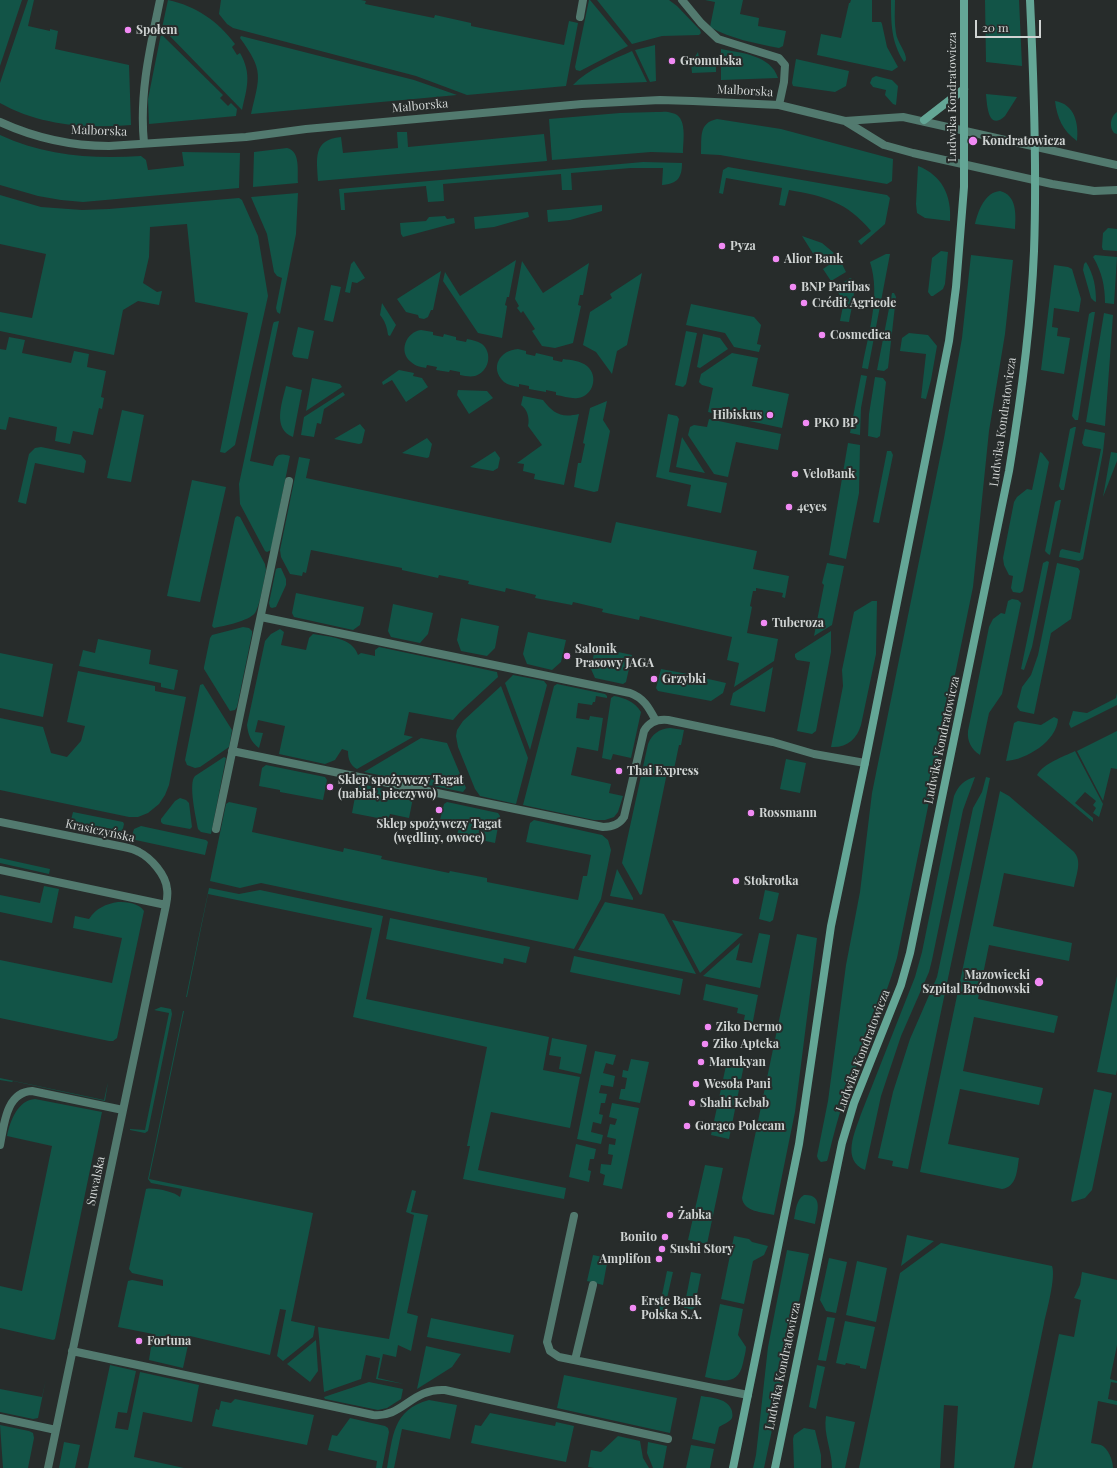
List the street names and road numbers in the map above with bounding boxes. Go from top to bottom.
street label: Ludwika Kondratowicza [945,32,959,162]
street label: Malborska [717,82,773,100]
street label: Malborska [391,96,449,116]
street label: Malborska [71,123,127,139]
street label: Ludwika Kondratowicza [987,357,1019,487]
street label: Ludwika Kondratowicza [921,675,963,805]
street label: Krasiczyńska [64,817,136,845]
street label: Ludwika Kondratowicza [833,988,893,1114]
street label: Suwalska [84,1155,108,1207]
street label: Ludwika Kondratowicza [762,1301,804,1431]

